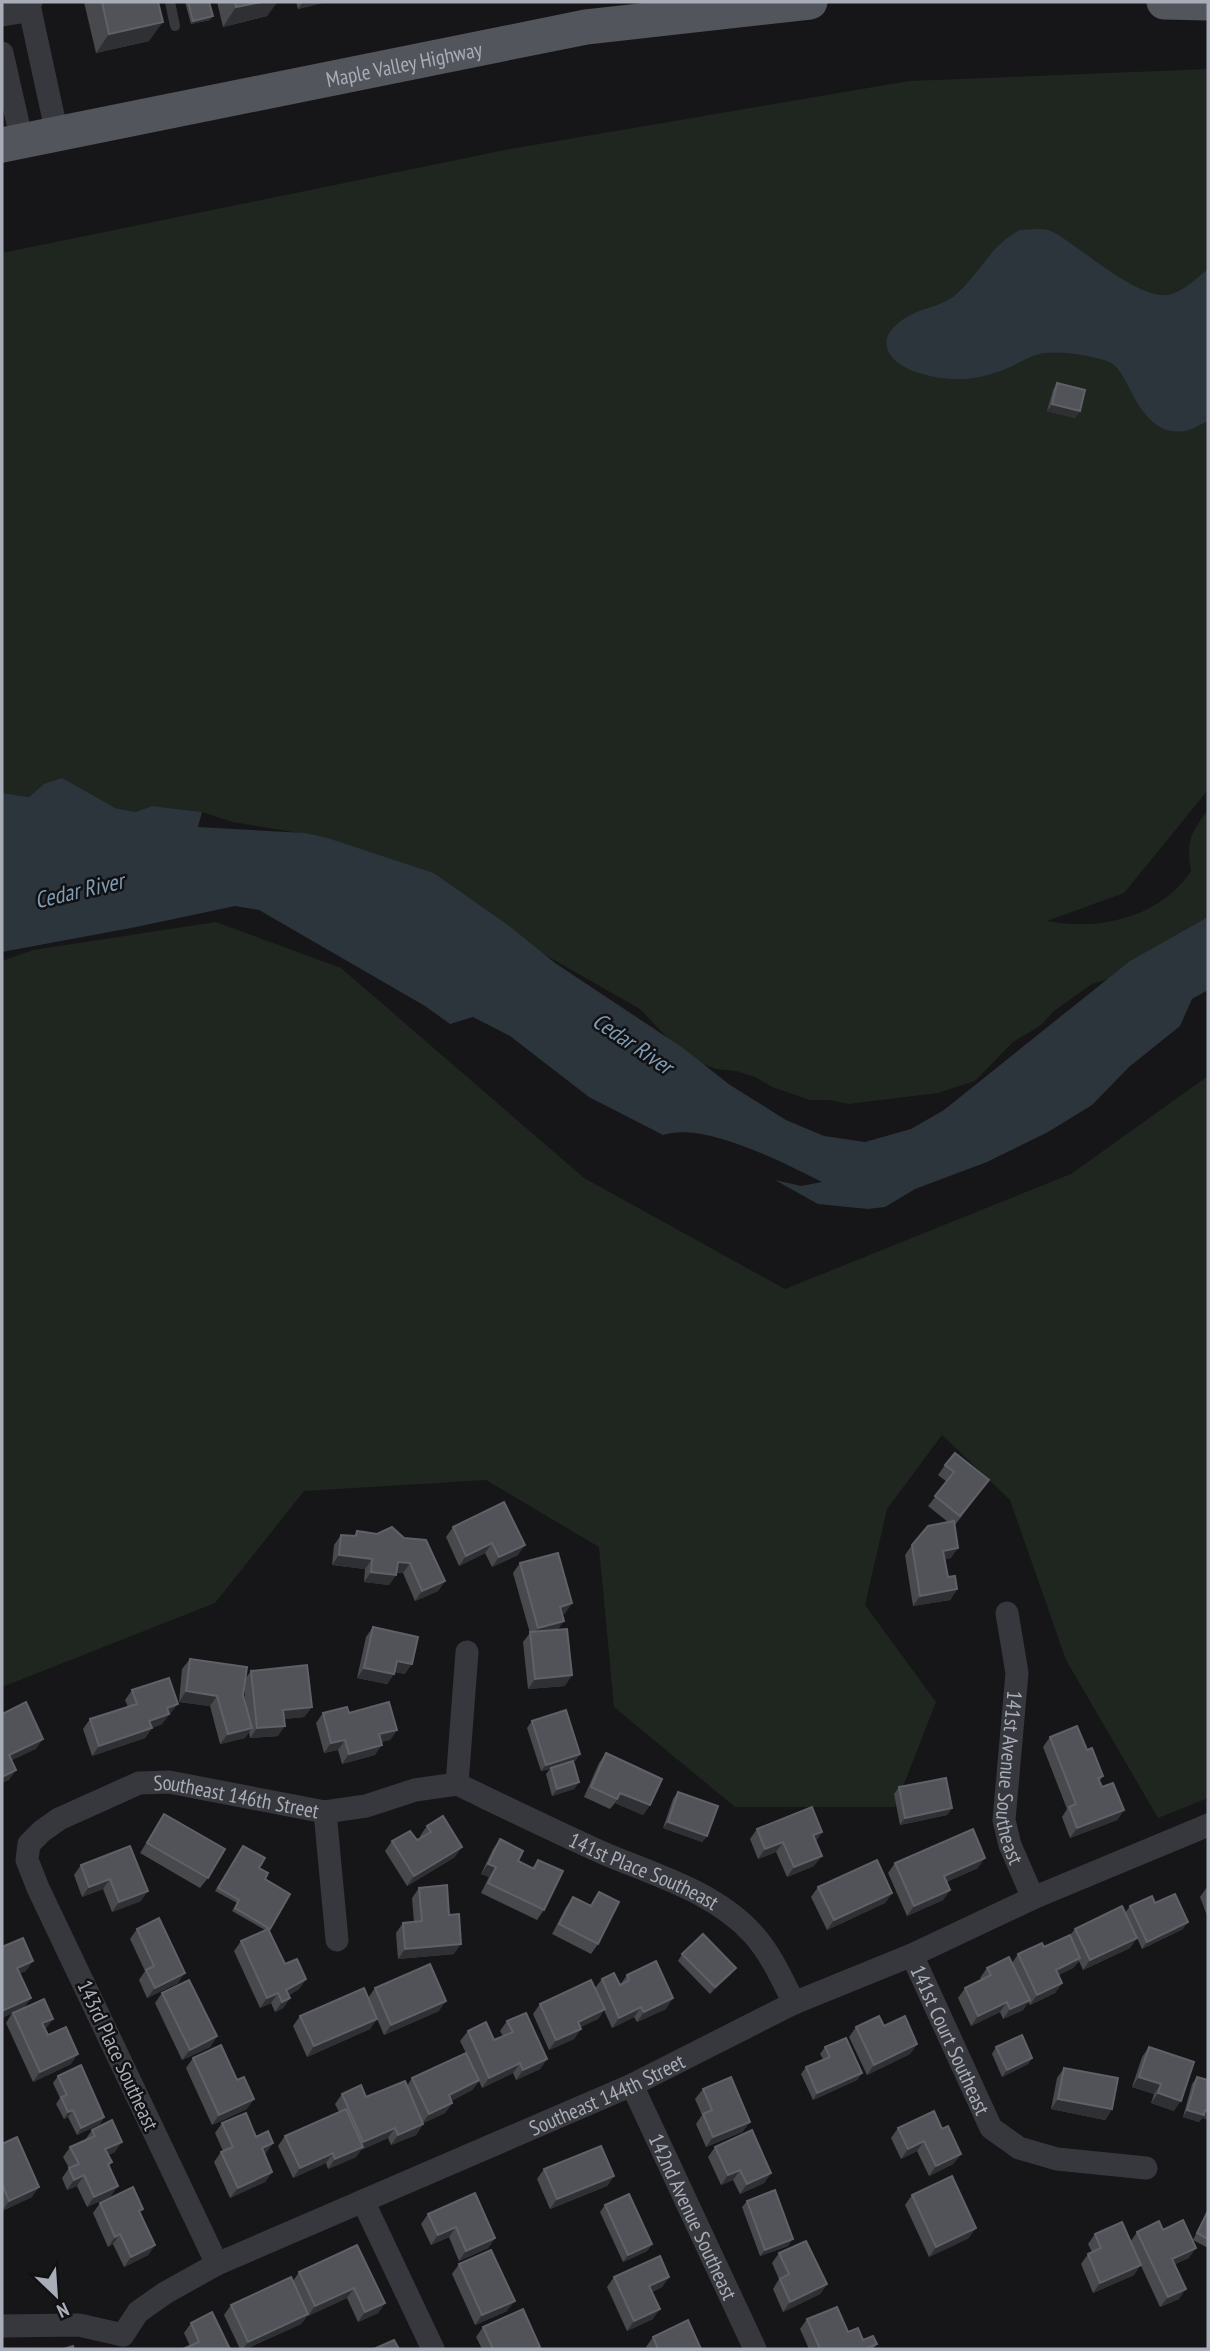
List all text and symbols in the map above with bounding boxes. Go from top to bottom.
street label: Maple Valley Highway [324,35,484,93]
water label: Cedar River [32,865,130,914]
water label: Cedar River [587,1006,682,1082]
street label: 141st Avenue Southeast [991,1689,1030,1868]
street label: Southeast 146th Street [153,1768,321,1824]
street label: 141st Place Southeast [565,1826,724,1916]
street label: 141st Court Southeast [905,1960,997,2119]
street label: 143rd Place Southeast [71,1976,165,2135]
street label: Southeast 144th Street [525,2047,689,2141]
street label: 142nd Avenue Southeast [643,2129,744,2304]
north arrow [21,2260,91,2330]
text: N [53,2297,73,2323]

